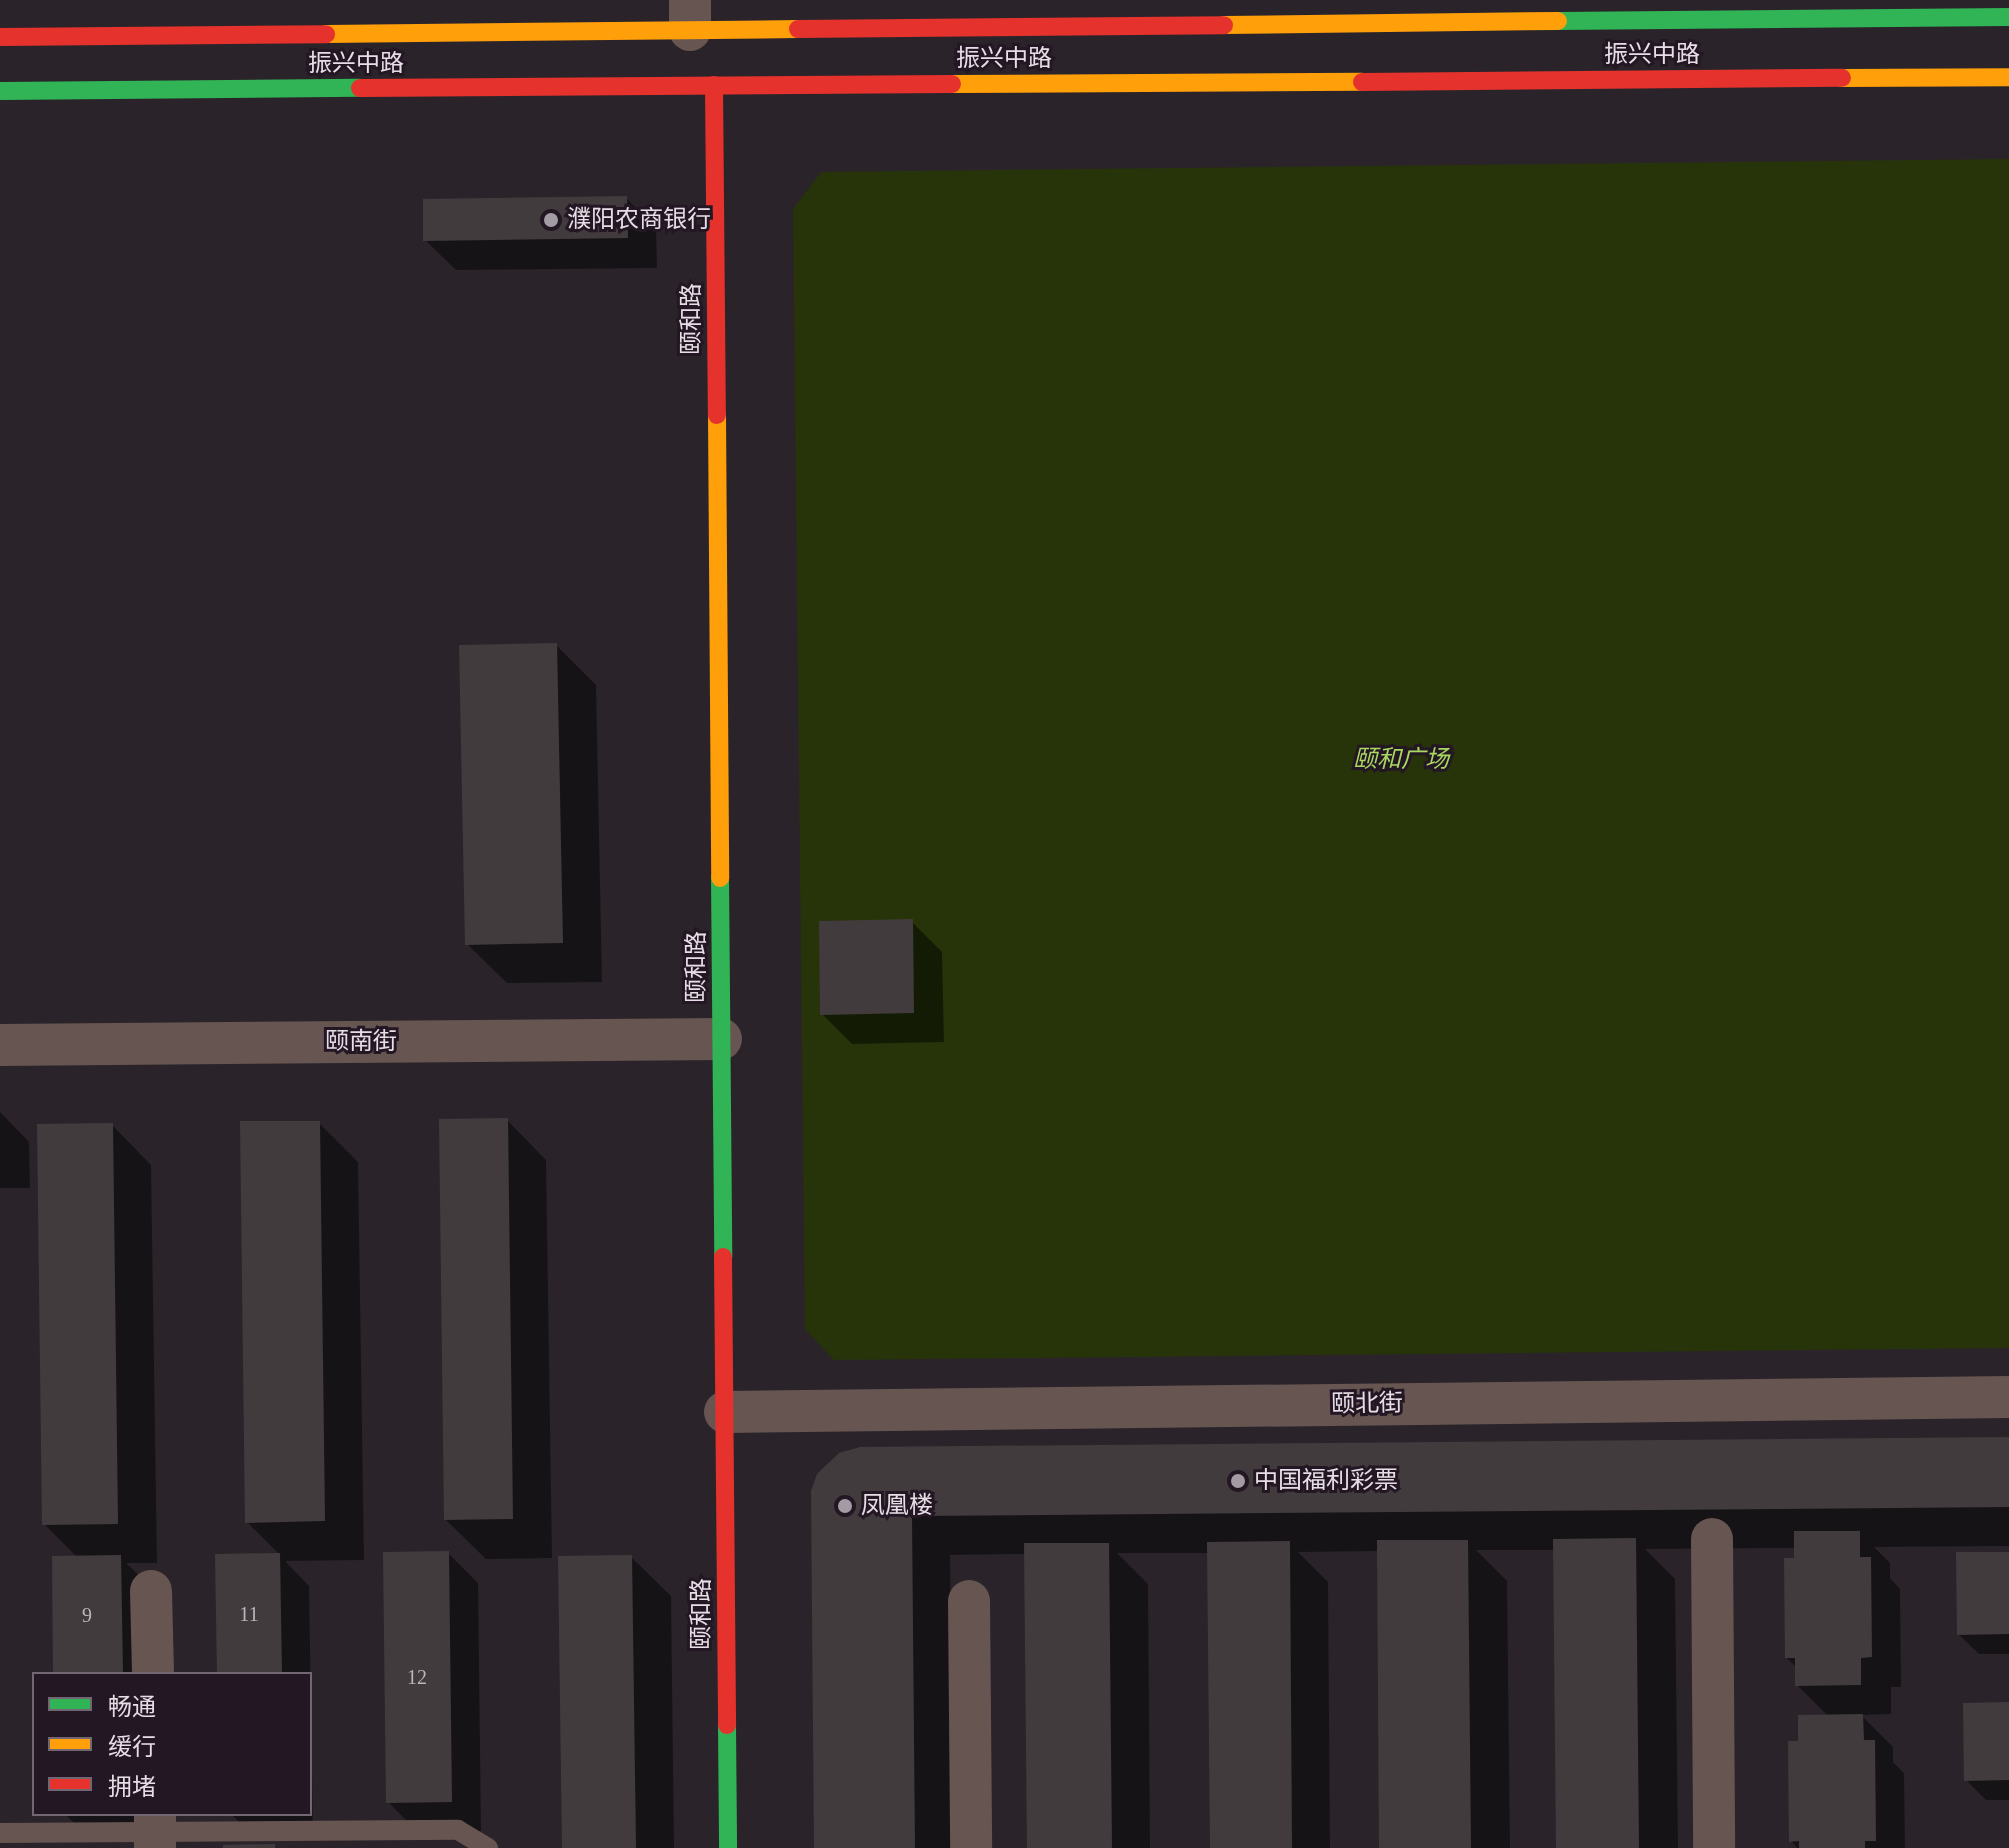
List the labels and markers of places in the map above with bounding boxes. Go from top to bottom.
place label: 濮阳农商银行 [567,206,711,234]
marker: 濮阳农商银行 [542,211,560,229]
place label: 中国福利彩票 [1254,1467,1398,1495]
marker: 中国福利彩票 [1229,1472,1247,1490]
place label: 凤凰楼 [861,1492,933,1520]
marker: 凤凰楼 [836,1497,854,1515]

